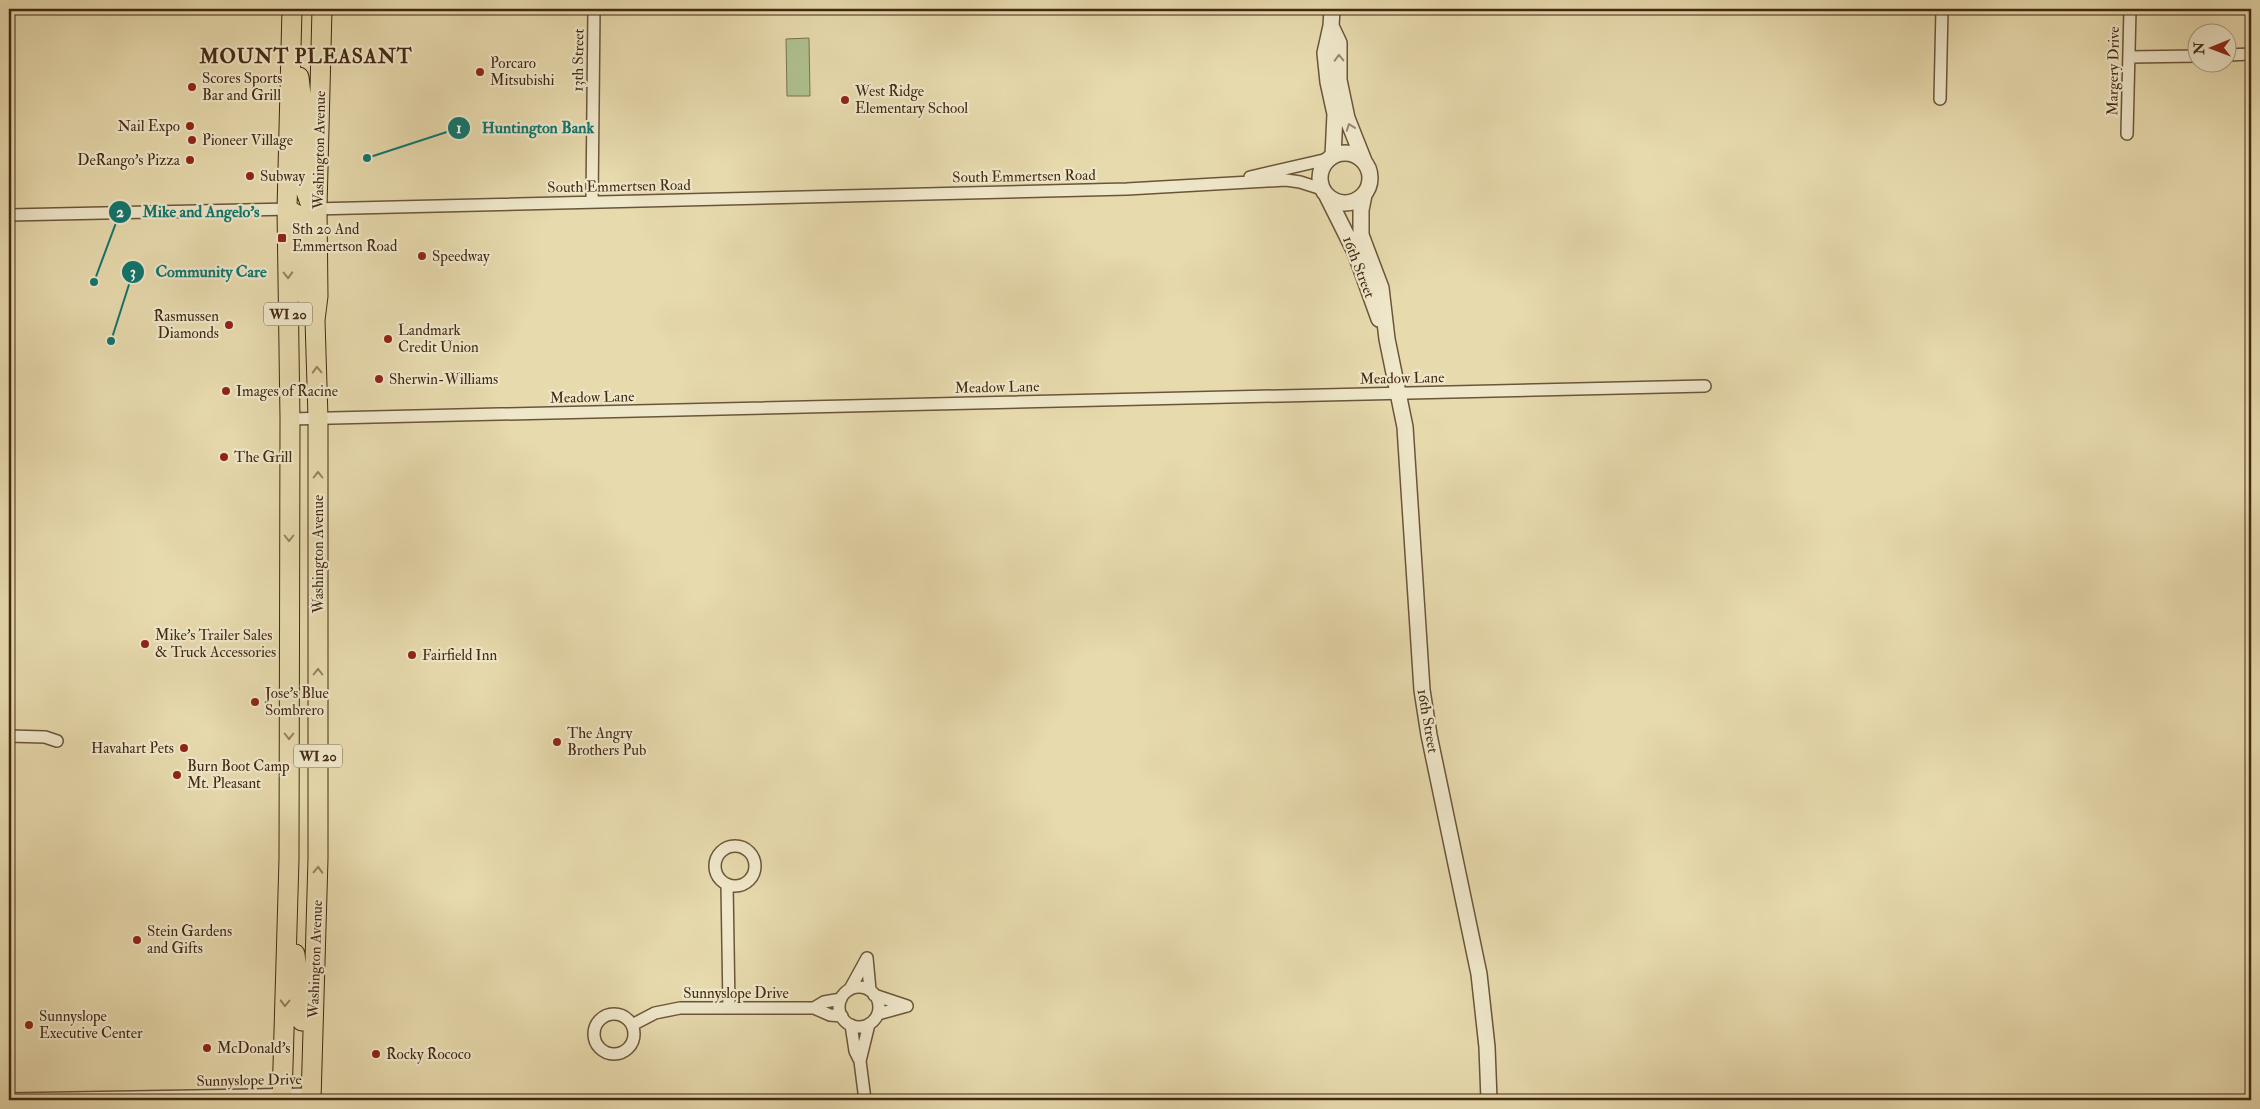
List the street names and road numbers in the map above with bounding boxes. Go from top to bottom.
street label: Margery Drive [2103,26,2124,116]
street label: 13th Street [568,28,589,92]
street label: Washington Avenue [309,91,330,210]
street label: South Emmertsen Road [952,166,1097,187]
street label: South Emmertsen Road [547,176,692,197]
street label: 16th Street [1338,233,1379,301]
road number: WI 20 [264,302,312,326]
street label: Meadow Lane [1360,368,1445,389]
street label: Meadow Lane [955,377,1040,398]
street label: Meadow Lane [550,387,635,408]
street label: Washington Avenue [309,495,328,614]
street label: 16th Street [1413,687,1443,755]
road number: WI 20 [294,744,342,768]
street label: Washington Avenue [304,899,327,1020]
street label: Sunnyslope Drive [683,984,789,1004]
street label: Sunnyslope Drive [196,1070,302,1092]

